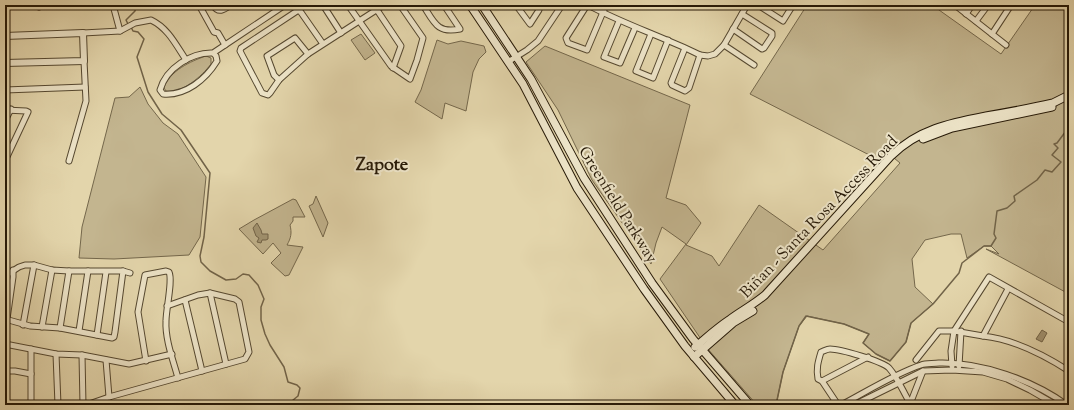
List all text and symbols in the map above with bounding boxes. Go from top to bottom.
street label: Biñan - Santa Rosa Access Road [736,131,904,304]
street label: Greenfield Parkway [572,143,662,268]
district label: Zapote [356,153,409,179]

